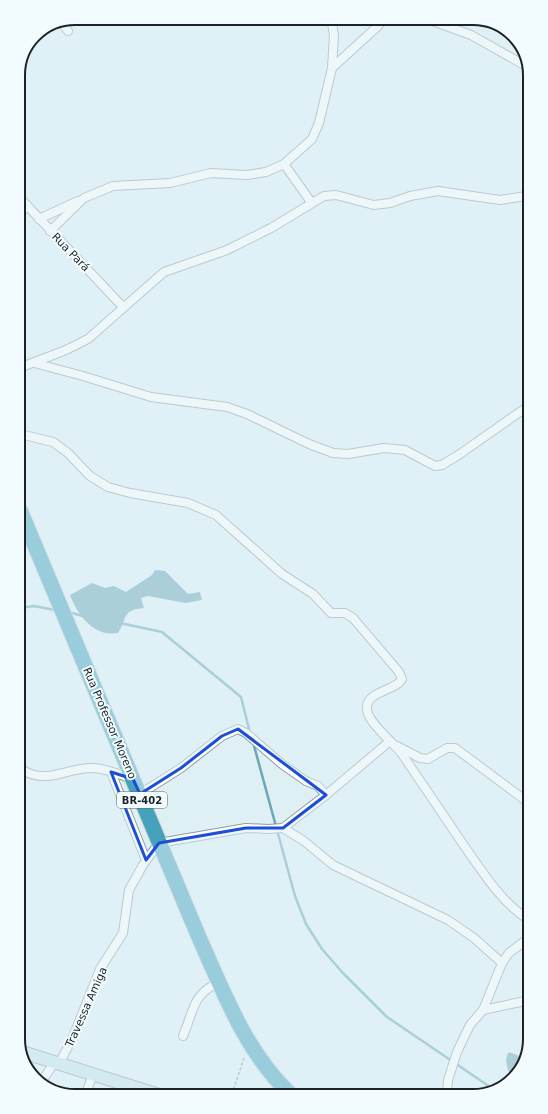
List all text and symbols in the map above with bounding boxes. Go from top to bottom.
street label: Rua Pará [49,230,92,274]
street label: Rua Professor Moreno [80,666,139,781]
road number: BR-402 [117,792,167,808]
street label: Travessa Amiga [63,965,110,1050]

